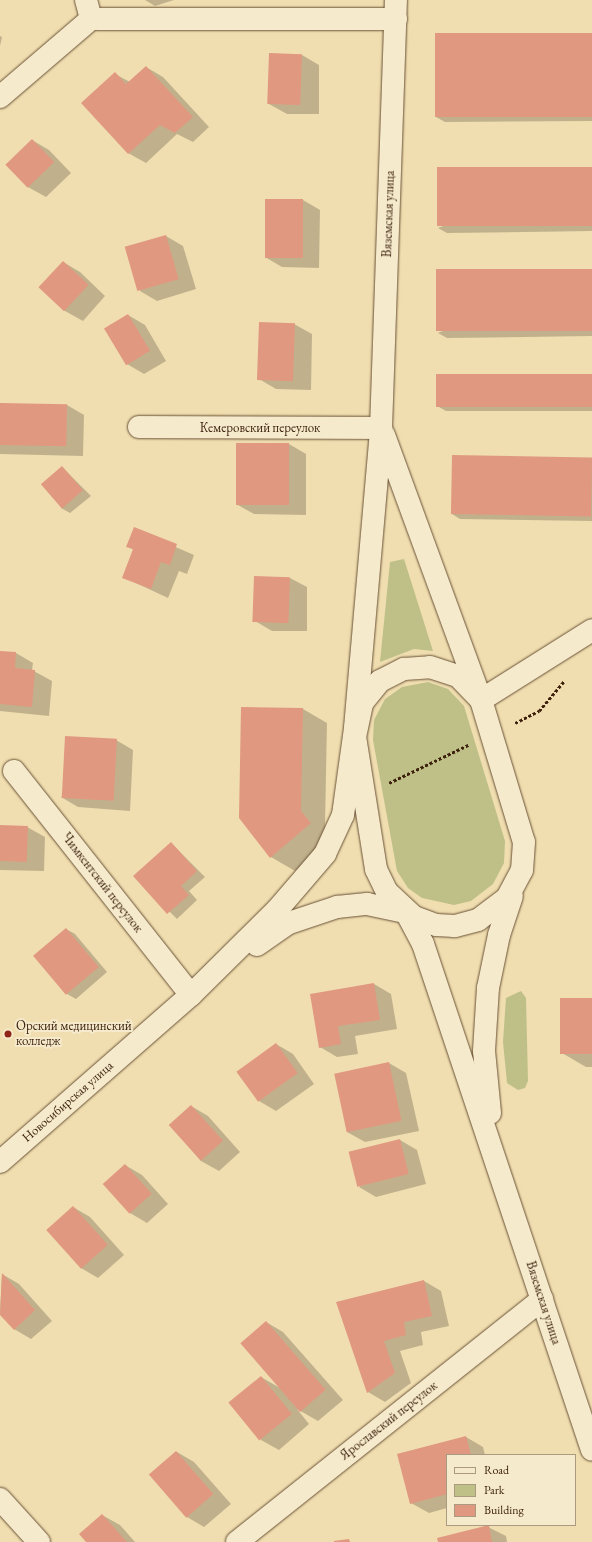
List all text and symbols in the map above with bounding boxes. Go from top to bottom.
street label: Вяземская улица [380,170,398,258]
street label: Кемеровский переулок [200,420,320,436]
street label: Чимкентский переулок [58,830,146,936]
place label: Орский медицинский колледж [16,1019,132,1050]
marker: Орский медицинский колледж [3,1029,13,1039]
street label: Новосибирская улица [19,1058,117,1146]
street label: Вяземская улица [522,1259,564,1347]
street label: Ярославский переулок [337,1378,441,1464]
legend [446,1454,576,1526]
text: Road [484,1462,509,1478]
text: Park [484,1482,504,1498]
text: Building [484,1502,524,1518]

